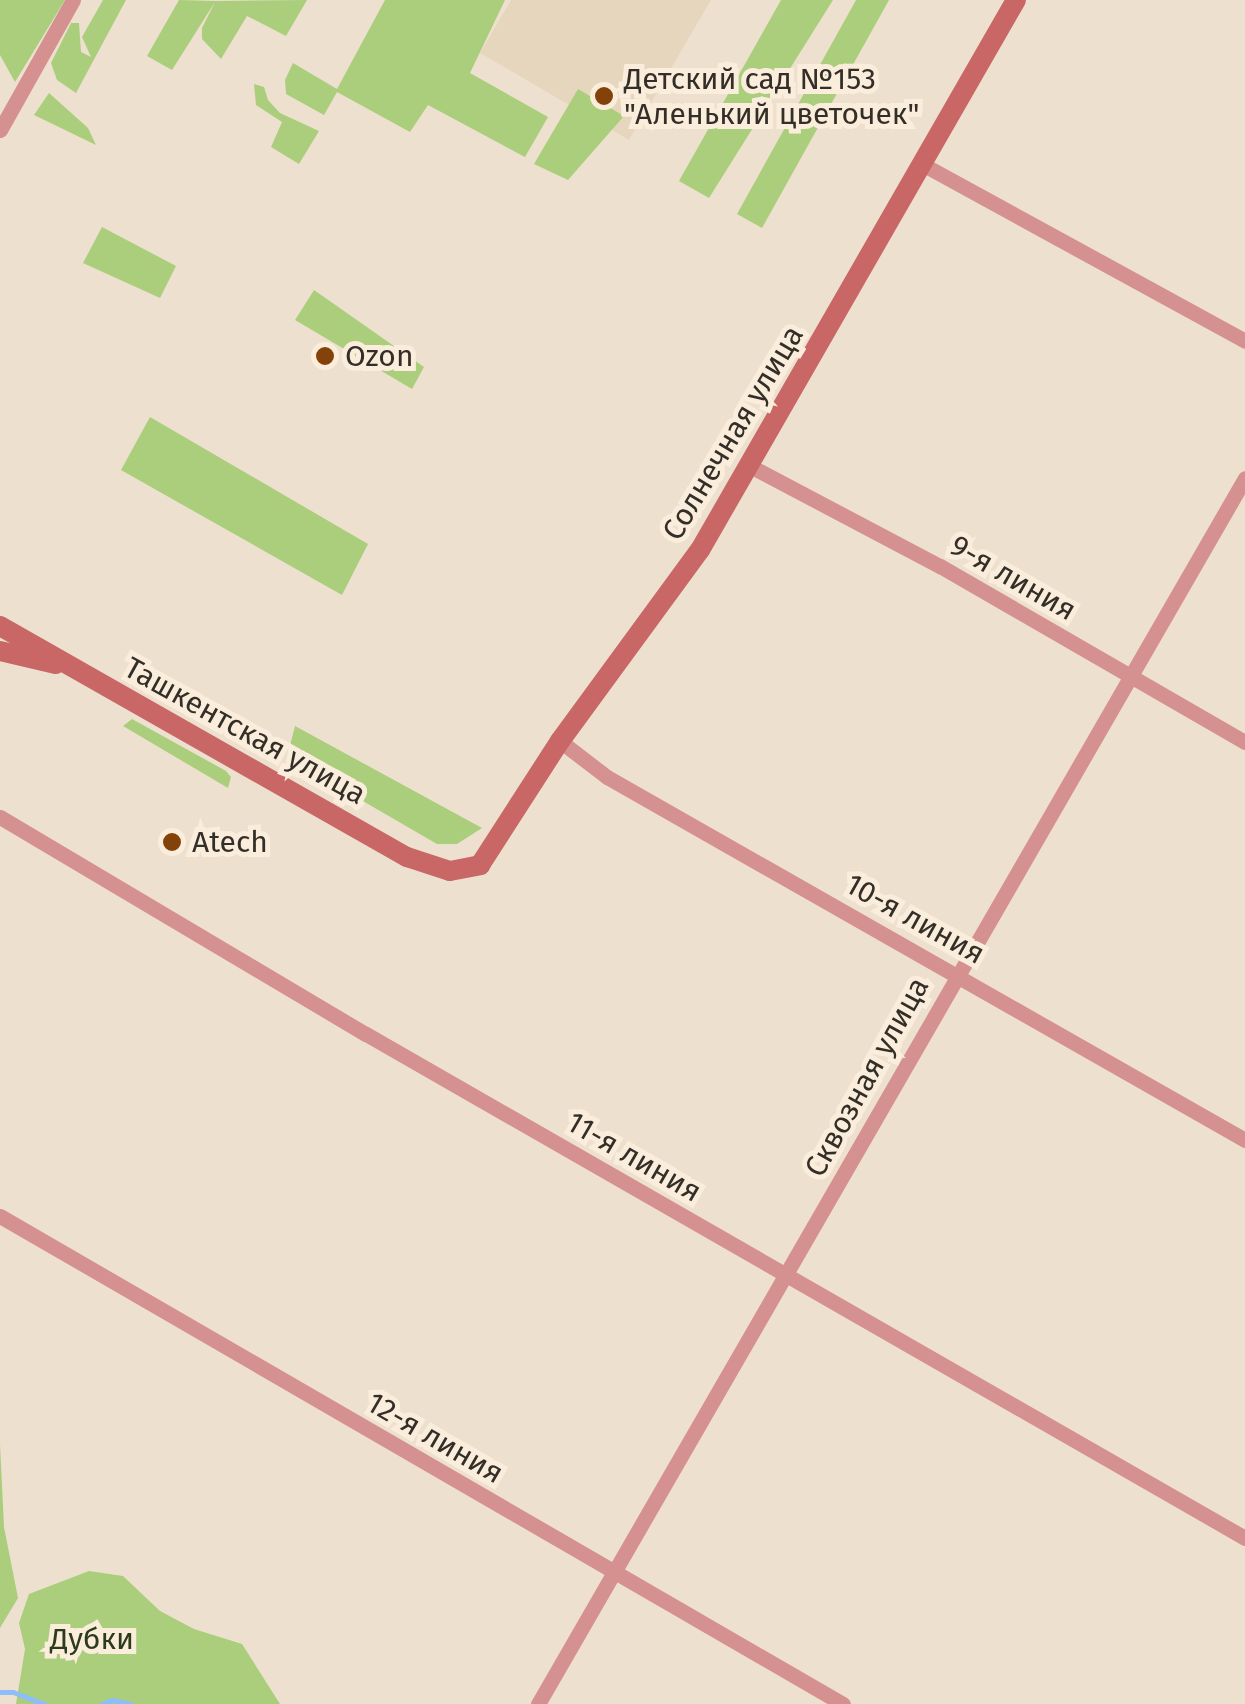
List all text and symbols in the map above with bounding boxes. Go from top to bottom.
place label: Детский сад №153 "Аленький цветочек" [624,61,919,132]
marker: Детский сад №153 "Аленький цветочек" [593,85,615,107]
street label: Солнечная улица [655,319,811,547]
place label: Ozon [345,338,413,374]
marker: Ozon [314,345,336,367]
street label: 9-я линия [944,528,1082,628]
street label: Ташкентская улица [118,650,372,812]
place label: Atech [192,824,268,860]
marker: Atech [161,831,183,853]
street label: 10-я линия [839,866,991,972]
street label: Сквозная улица [797,971,937,1183]
street label: 11-я линия [560,1104,708,1210]
street label: 12-я линия [360,1385,510,1491]
park label: Дубки [50,1621,134,1657]

